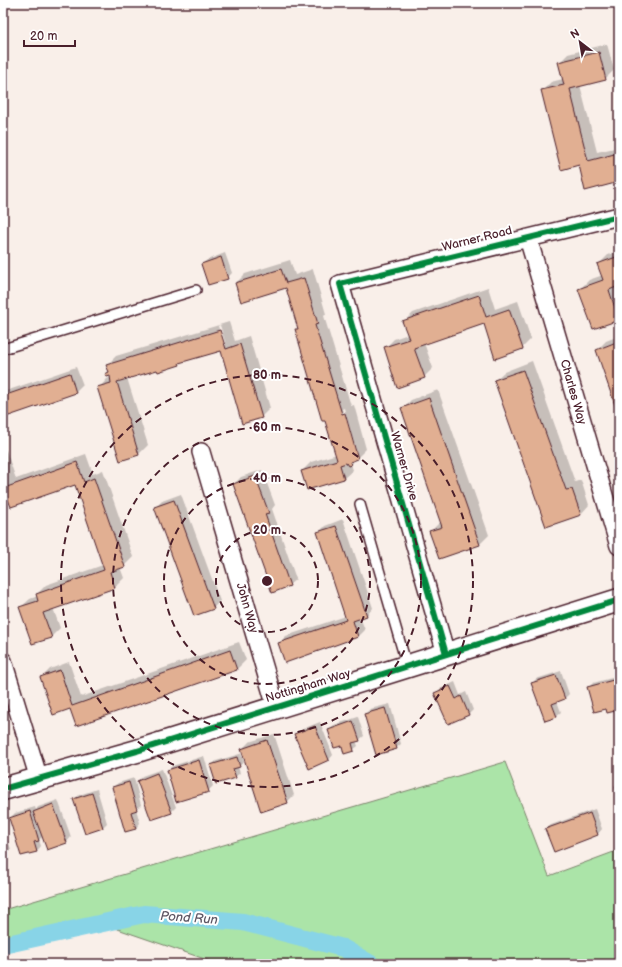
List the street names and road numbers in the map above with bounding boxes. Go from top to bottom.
street label: Warner Road [440,223,514,255]
street label: Charles Way [557,358,590,427]
street label: Warner Drive [387,430,421,502]
street label: John Way [233,581,261,635]
street label: Nottingham Way [264,666,353,706]

